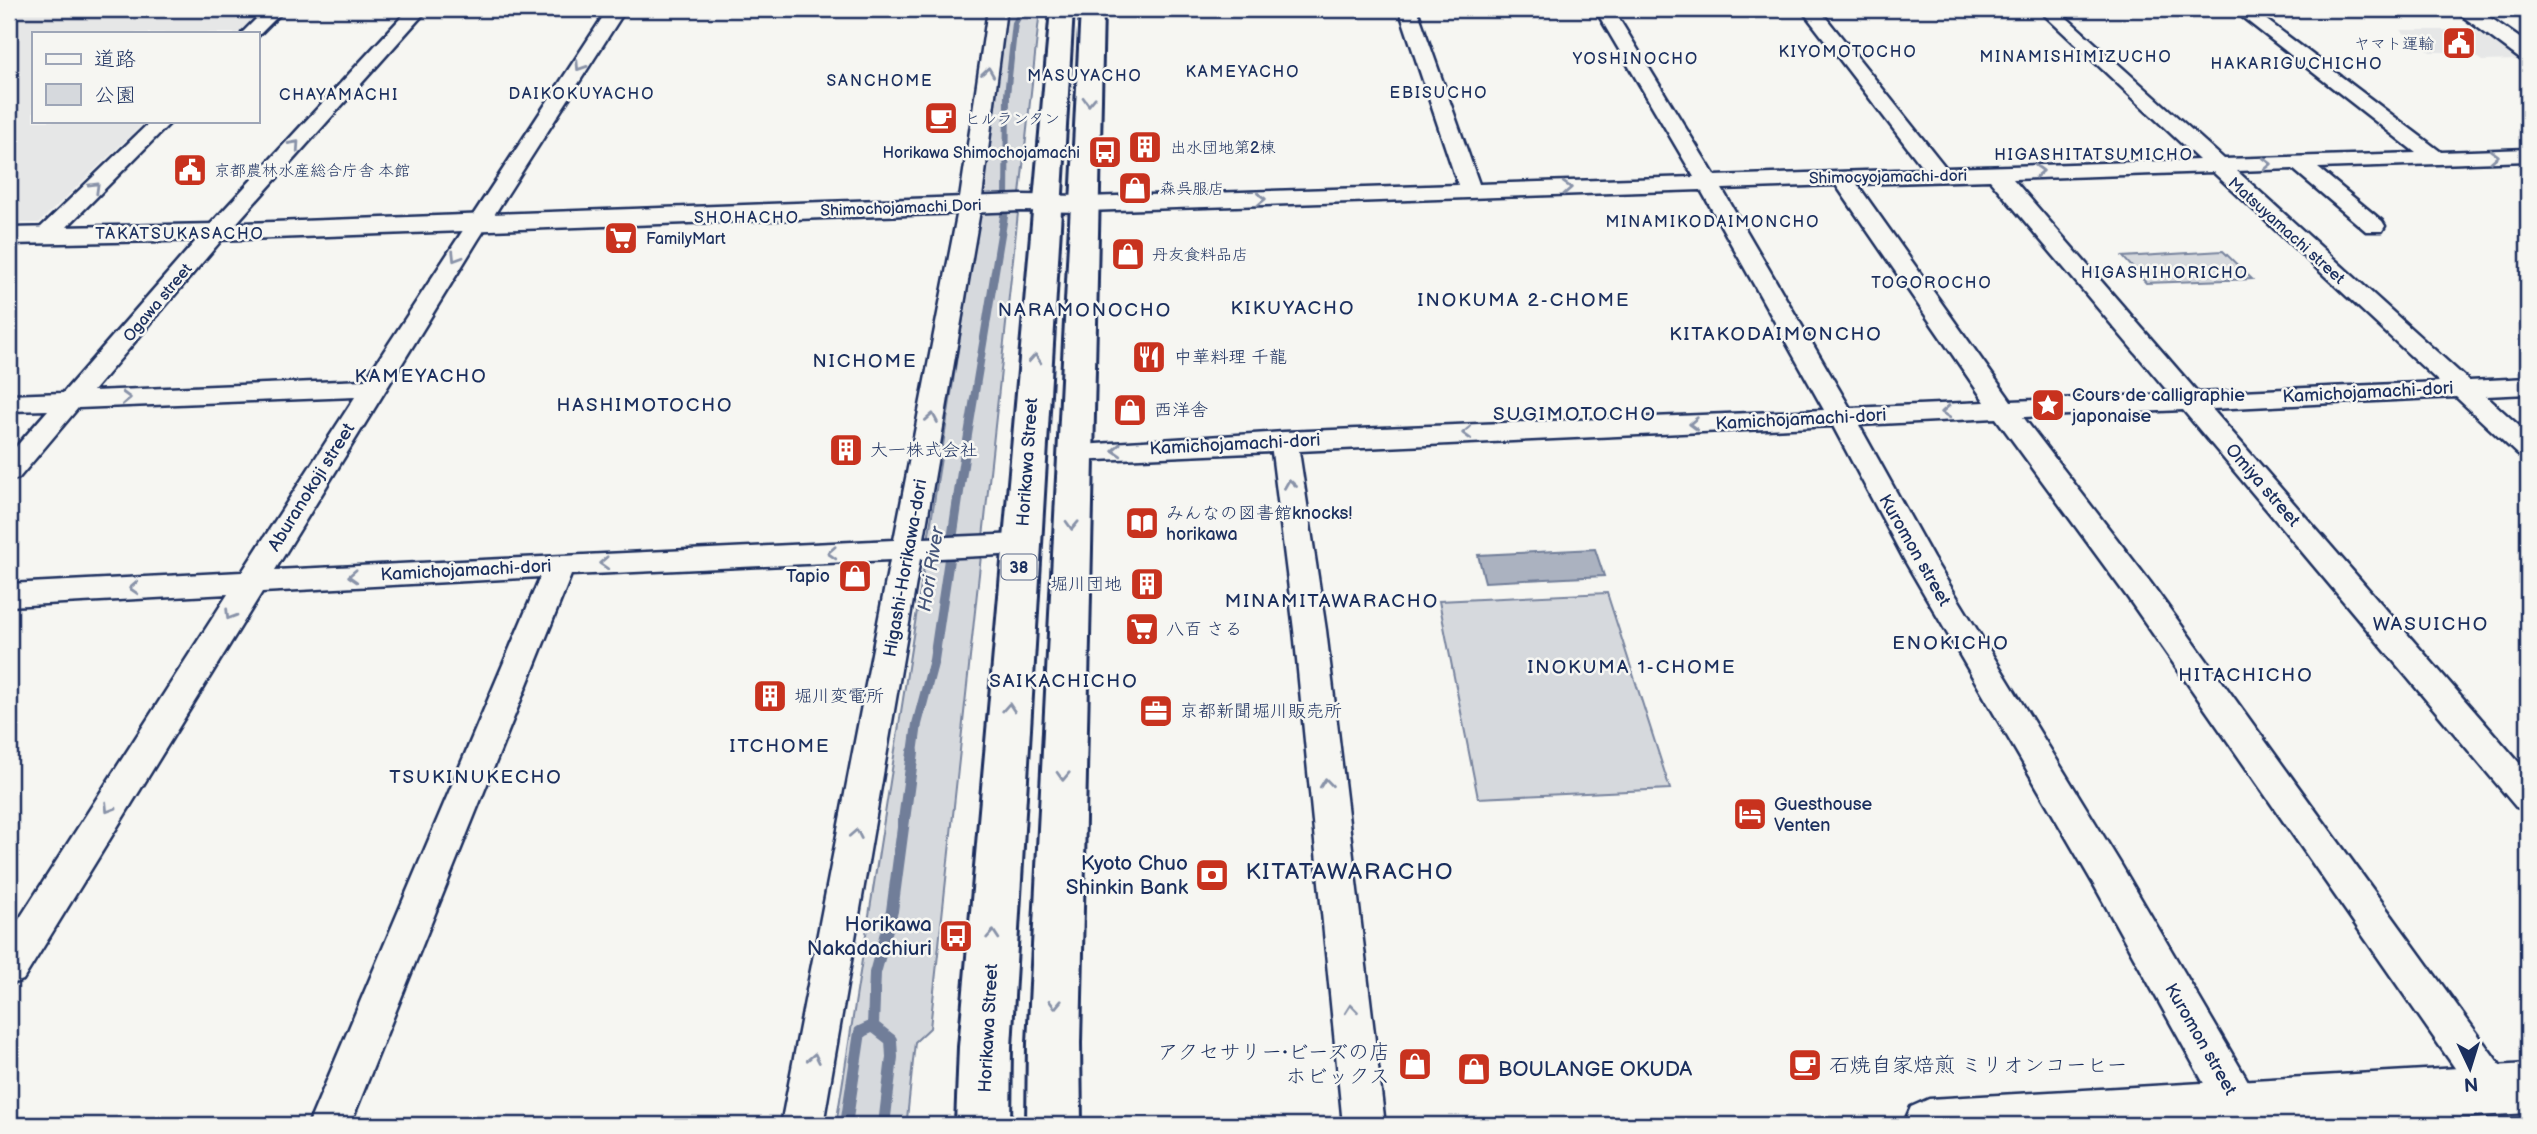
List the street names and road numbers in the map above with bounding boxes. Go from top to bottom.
street label: Shimocyojamachi-dori [1809,167,1967,188]
street label: Matsuyamachi street [2224,174,2348,288]
street label: Shimochojamachi Dori [820,196,982,221]
street label: Ogawa street [120,260,196,346]
street label: Kamichojamachi-dori [2282,378,2454,407]
street label: Horikawa Street [1013,397,1043,527]
street label: Kamichojamachi-dori [1715,405,1887,434]
street label: Aburanokoji street [264,419,359,555]
street label: Kamichojamachi-dori [1149,430,1321,459]
street label: Omiya street [2221,440,2305,531]
street label: Higashi-Horikawa-dori [879,477,931,659]
street label: Kuromon street [1874,491,1955,610]
road number: 38 [1002,554,1036,580]
street label: Kamichojamachi-dori [380,556,552,585]
street label: Horikawa Street [975,963,1002,1093]
street label: Kuromon street [2160,980,2241,1099]

